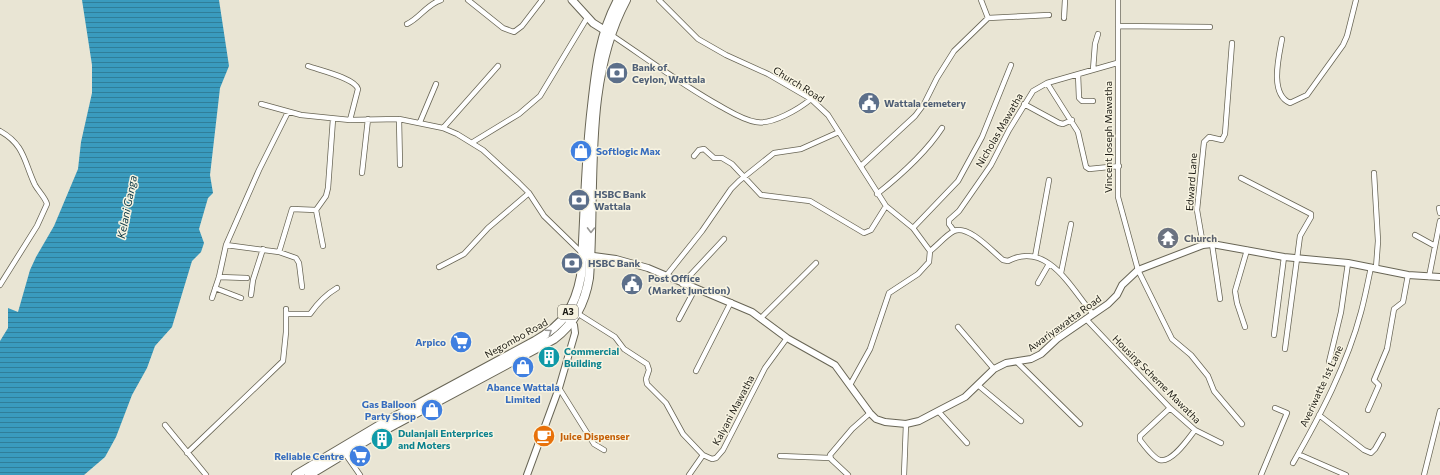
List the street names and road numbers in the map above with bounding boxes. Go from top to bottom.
street label: Church Road [771,64,827,105]
street label: Vincent Joseph Mawatha [1102,81,1114,193]
street label: Nicholas Mawatha [973,91,1025,169]
street label: Edward Lane [1183,152,1199,212]
street label: Awariyawatta Road [1025,292,1103,354]
road number: A3 [558,305,578,319]
street label: Negombo Road [482,316,550,360]
street label: Housing Scheme Mawatha [1110,332,1204,426]
street label: Averiwatte 1st Lane [1297,343,1345,429]
street label: Kalyani Mawatha [709,373,757,447]

